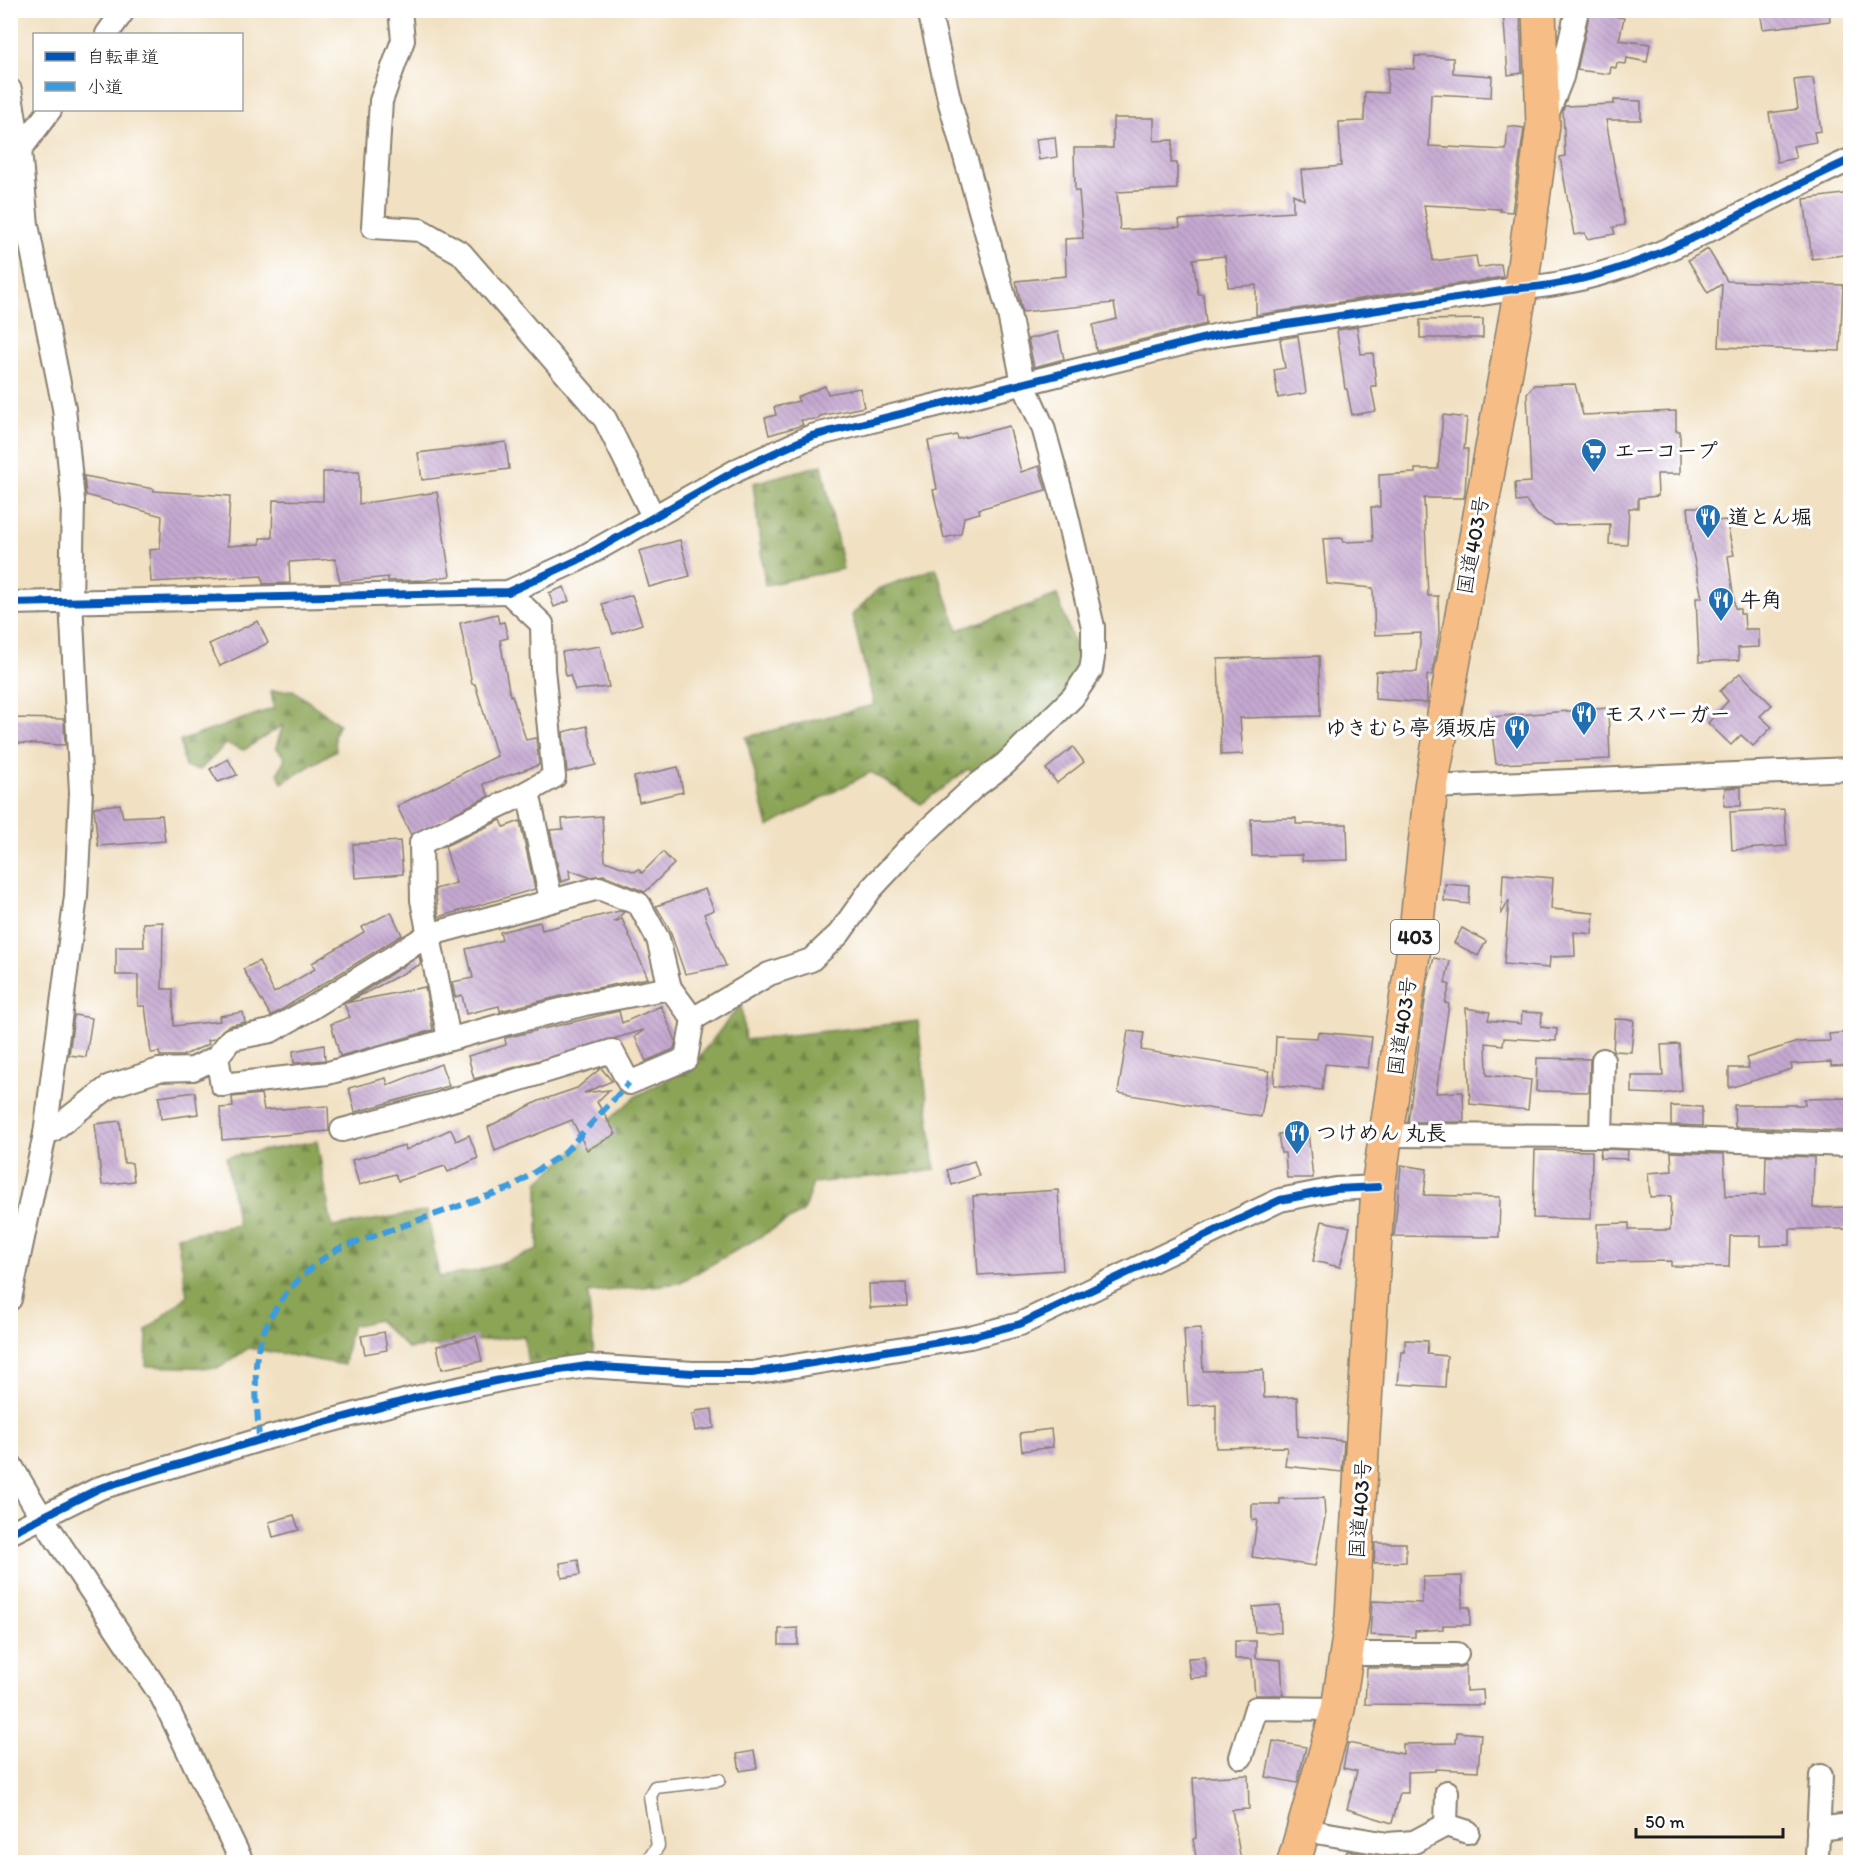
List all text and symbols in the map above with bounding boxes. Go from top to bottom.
legend [33,33,243,111]
text: 自転車道 [87,46,159,68]
text: 小道 [87,76,123,98]
supermarket icon: エーコープ [1579,436,1609,474]
place label: エーコープ [1614,438,1718,463]
street label: 国道403号 [1452,493,1494,596]
restaurant icon: 道とん堀 [1693,502,1723,540]
place label: 道とん堀 [1728,504,1812,529]
restaurant icon: 牛角 [1706,585,1736,623]
place label: 牛角 [1740,587,1782,612]
restaurant icon: モスバーガー [1569,699,1599,737]
place label: モスバーガー [1604,701,1730,726]
restaurant icon: ゆきむら亭 須坂店 [1502,713,1532,751]
place label: ゆきむら亭 須坂店 [1325,715,1498,740]
road number: 403 [1391,920,1439,954]
street label: 国道403号 [1382,975,1421,1077]
restaurant icon: つけめん 丸長 [1282,1118,1312,1156]
place label: つけめん 丸長 [1316,1120,1447,1145]
street label: 国道403号 [1344,1458,1375,1560]
scale bar [1636,1801,1783,1839]
text: 50 m [1645,1811,1685,1833]

